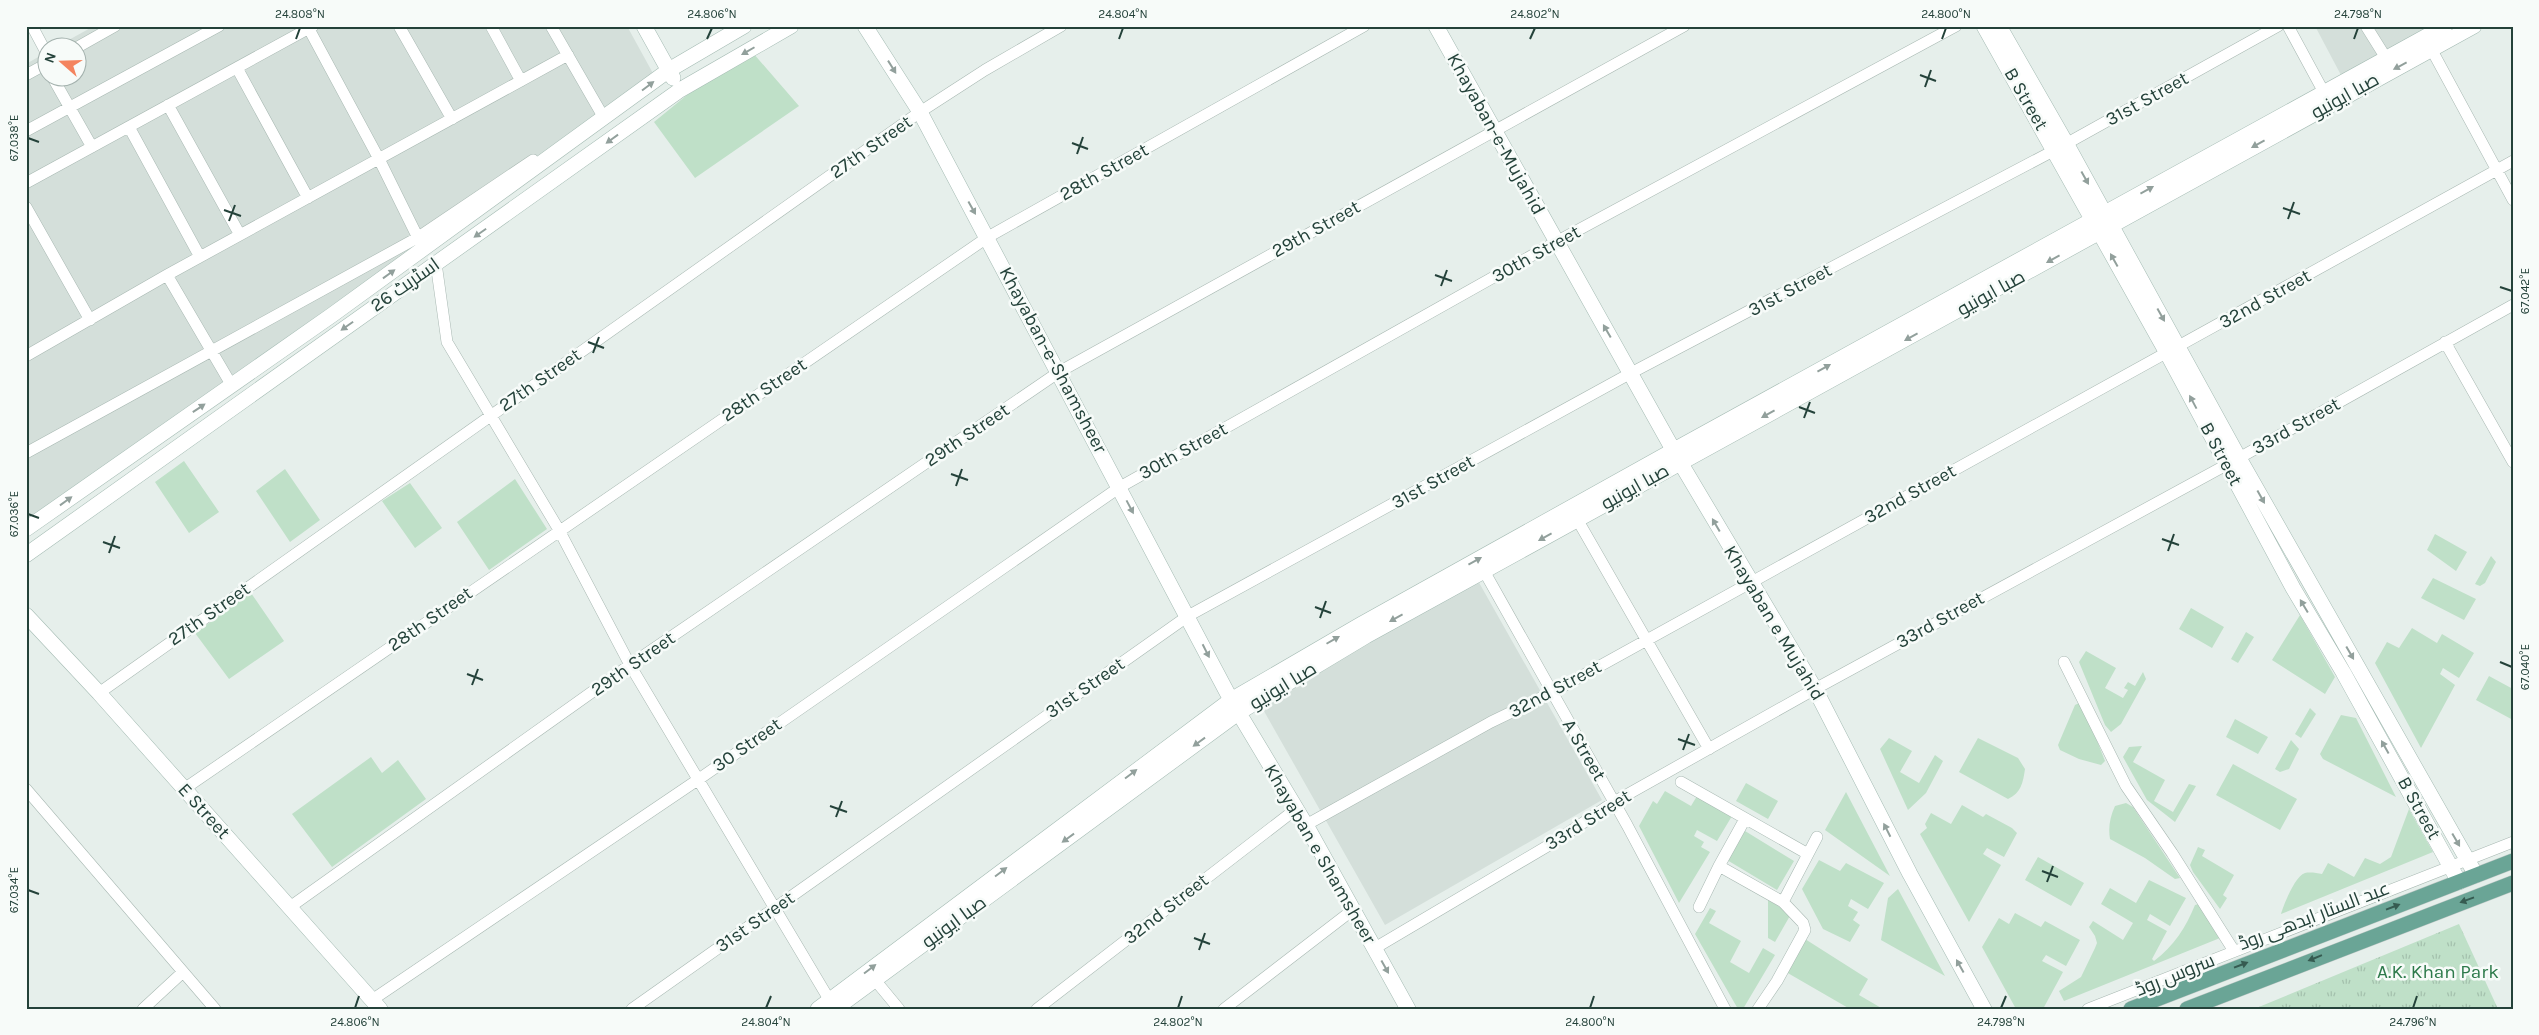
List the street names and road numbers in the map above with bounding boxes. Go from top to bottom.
street label: Khayaban-e-Mujahid [1442,49,1550,219]
street label: B Street [1999,64,2053,134]
street label: 31st Street [2102,67,2192,131]
street label: صبا ایونیو [2307,68,2383,124]
street label: 27th Street [826,111,916,183]
street label: 28th Street [1056,139,1152,205]
street label: 29th Street [1268,196,1364,262]
street label: 30th Street [1488,221,1584,287]
street label: اسٹریٹ 26 [366,253,444,317]
street label: 31st Street [1745,259,1835,321]
street label: Khayaban-e-Shamsheer [994,263,1112,457]
street label: صبا ایونیو [1953,265,2029,321]
street label: 32nd Street [2215,265,2315,333]
street label: 27th Street [495,344,585,416]
street label: 28th Street [717,353,811,427]
street label: 33rd Street [2248,393,2344,459]
street label: 29th Street [921,399,1013,471]
street label: 30th Street [1135,418,1231,484]
street label: B Street [2195,419,2247,489]
street label: 31st Street [1388,450,1478,514]
street label: صبا ایونیو [1597,459,1673,515]
street label: 32nd Street [1860,460,1960,528]
street label: Khayaban e Mujahid [1719,541,1829,705]
street label: 27th Street [164,578,254,650]
street label: 28th Street [384,582,476,656]
street label: 33rd Street [1892,587,1988,653]
street label: 29th Street [587,627,679,701]
street label: 31st Street [1041,653,1129,723]
street label: 32nd Street [1505,655,1605,723]
street label: صبا ایونیو [1246,657,1320,715]
street label: 30 Street [708,713,786,777]
street label: A Street [1558,715,1610,785]
street label: Khayaban e Shamsheer [1260,760,1381,948]
street label: B Street [2393,773,2445,843]
street label: E Street [173,779,235,843]
street label: 33rd Street [1541,785,1635,855]
street label: 32nd Street [1119,869,1213,949]
street label: عبد الستار ایدھی روڈ [2235,877,2393,955]
street label: 31st Street [711,887,799,957]
street label: صبا ایونیو [918,891,990,953]
street label: سروس روڈ [2132,949,2218,1001]

